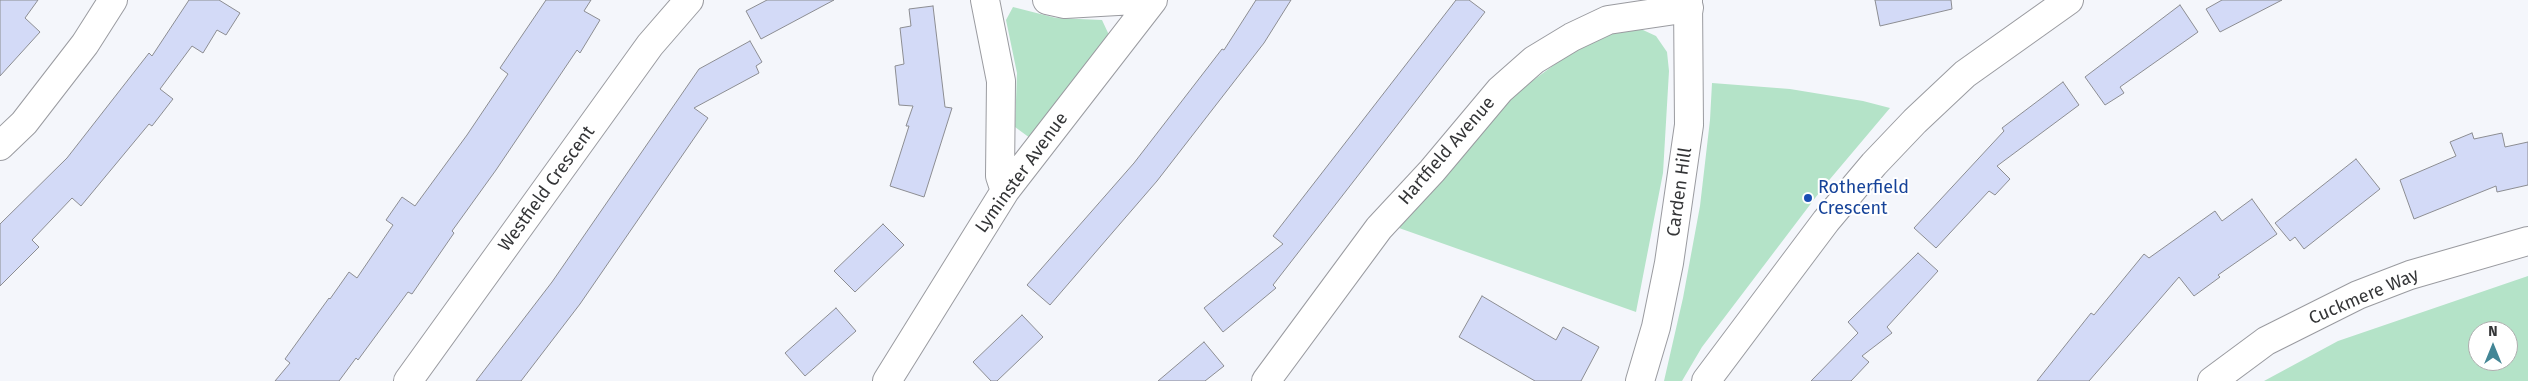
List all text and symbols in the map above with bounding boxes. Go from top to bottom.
street label: Hartfield Avenue [1394,93,1500,209]
street label: Lyminster Avenue [971,109,1073,237]
street label: Westfield Crescent [494,122,600,256]
street label: Carden Hill [1663,146,1697,238]
place label: Rotherfield Crescent [1818,177,1909,220]
marker: Rotherfield Crescent [1802,192,1814,204]
street label: Cuckmere Way [2306,264,2422,330]
north arrow [2468,321,2518,371]
text: N [2488,323,2498,340]

